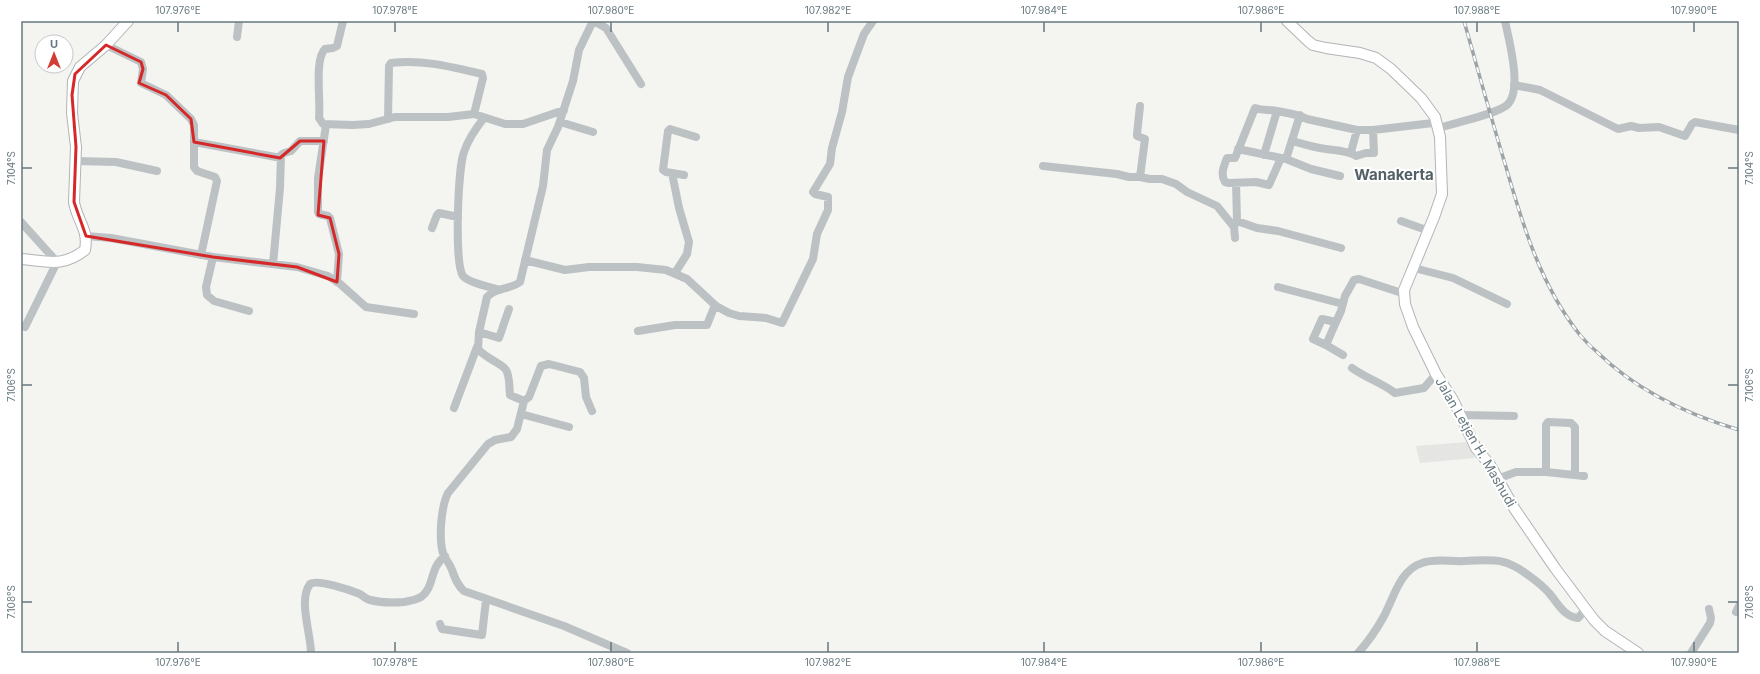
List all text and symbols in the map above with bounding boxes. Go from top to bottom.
text: 107.976°E [155,4,201,16]
text: 107.978°E [372,4,418,16]
text: 107.980°E [588,4,634,16]
text: 107.982°E [805,4,851,16]
text: 107.984°E [1021,4,1067,16]
text: 107.986°E [1238,4,1284,16]
text: 107.988°E [1454,4,1500,16]
text: 107.990°E [1671,4,1717,16]
north arrow [34,34,74,74]
text: U [50,37,58,51]
text: 7.104°S [5,151,17,185]
text: 7.104°S [1743,151,1755,185]
district label: Wanakerta [1354,165,1434,184]
text: 7.106°S [5,368,17,402]
text: 7.106°S [1743,368,1755,402]
street label: Jalan Letjen H. Mashudi [1432,374,1520,510]
text: 7.108°S [5,585,17,619]
text: 7.108°S [1743,585,1755,619]
text: 107.976°E [155,656,201,668]
text: 107.978°E [372,656,418,668]
text: 107.980°E [588,656,634,668]
text: 107.982°E [805,656,851,668]
text: 107.984°E [1021,656,1067,668]
text: 107.986°E [1238,656,1284,668]
text: 107.988°E [1454,656,1500,668]
text: 107.990°E [1671,656,1717,668]

